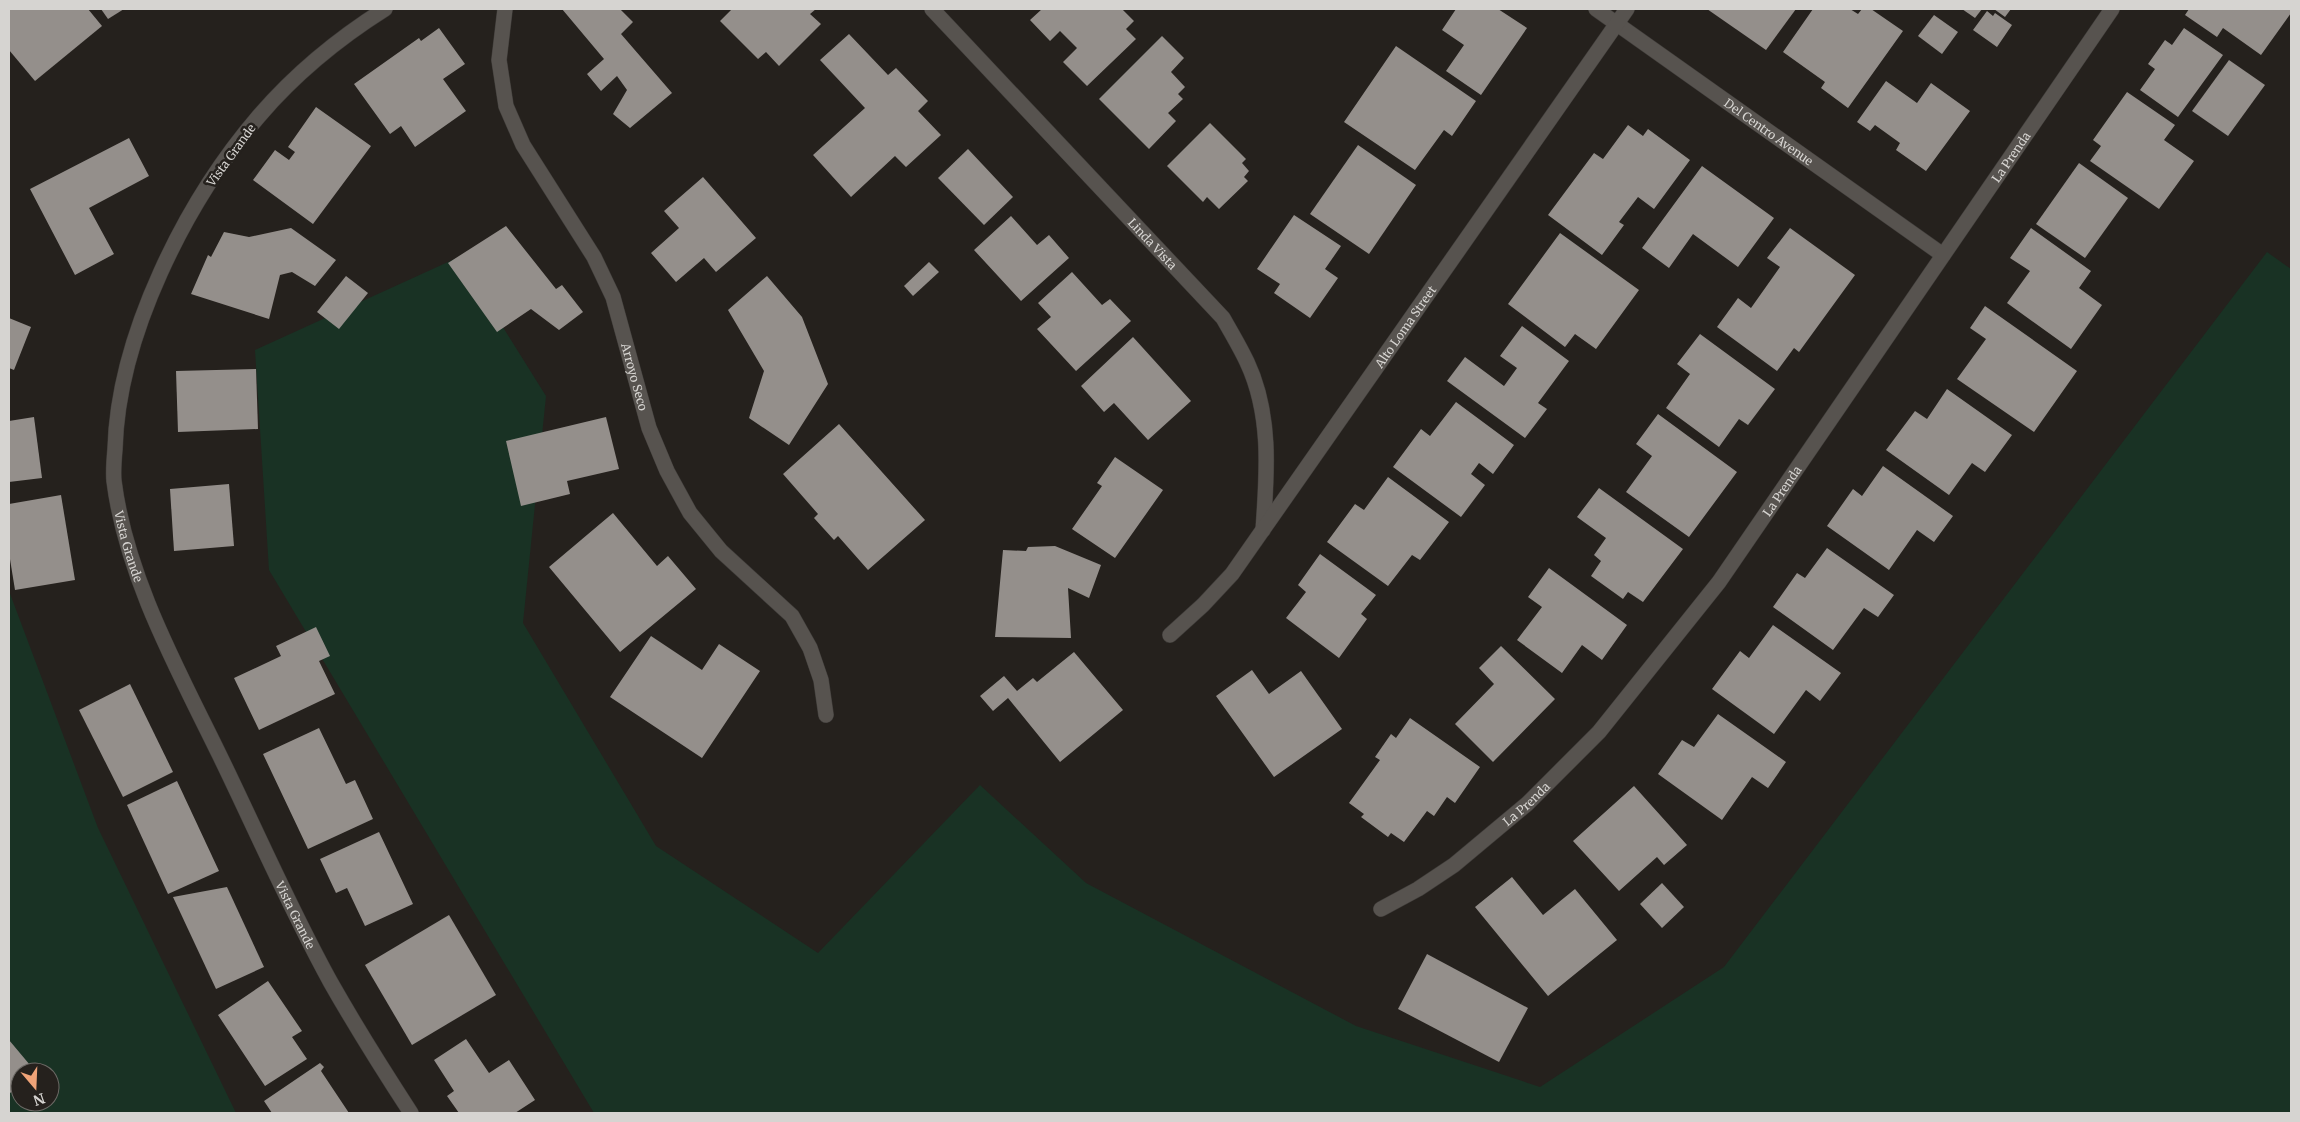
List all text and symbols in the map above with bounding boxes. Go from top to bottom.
street label: Del Centro Avenue [1721,95,1816,168]
street label: Vista Grande [203,121,259,190]
street label: La Prenda [1988,128,2034,185]
street label: Linda Vista [1125,215,1181,273]
street label: Alto Loma Street [1371,282,1439,371]
street label: Arroyo Seco [618,340,651,412]
street label: La Prenda [1759,462,1804,519]
street label: Vista Grande [111,508,147,584]
street label: La Prenda [1500,778,1553,829]
street label: Vista Grande [272,878,319,951]
north arrow [10,1062,60,1112]
text: N [31,1089,47,1110]

